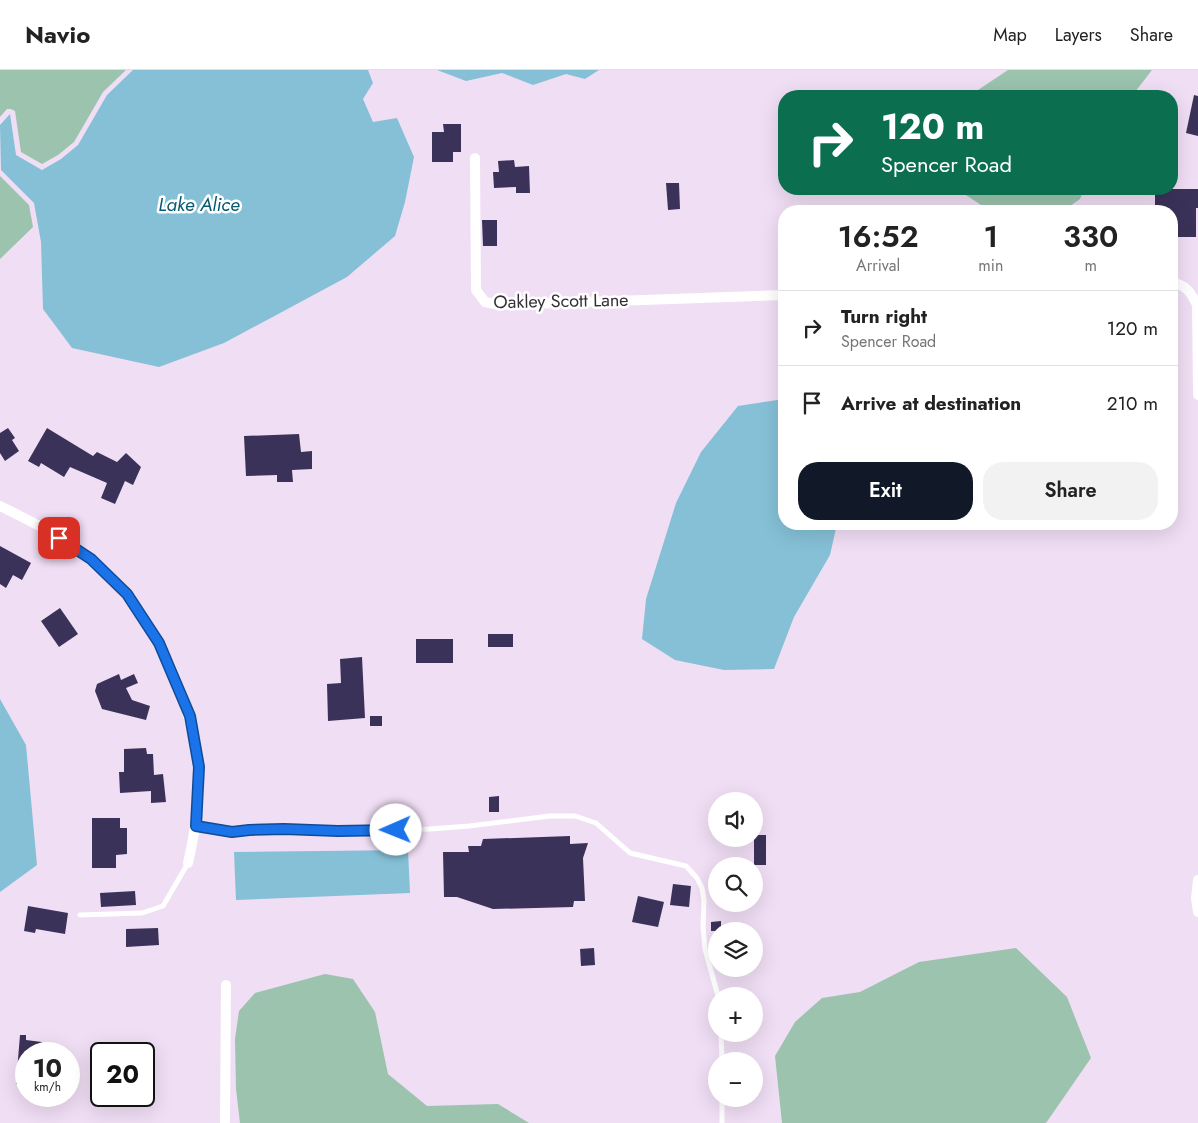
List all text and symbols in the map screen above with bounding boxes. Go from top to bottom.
text: Navio [25,17,90,52]
text: Map [993,22,1027,48]
text: Layers [1055,22,1102,48]
text: Share [1130,22,1173,48]
text: 120 m [881,102,984,152]
icon: right [798,110,863,175]
text: Spencer Road [881,148,1012,180]
water label: Lake Alice [158,191,240,218]
text: 16:52 [838,215,919,258]
text: 1 [983,215,998,258]
text: 330 [1063,215,1118,258]
text: Arrival [856,254,900,277]
text: min [978,254,1003,277]
text: m [1084,254,1097,277]
street label: Oakley Scott Lane [493,287,629,315]
text: Turn right [841,303,927,330]
icon: right [798,314,826,342]
text: 120 m [1107,315,1158,342]
text: Spencer Road [841,330,936,353]
icon: arrive [798,389,826,417]
text: Arrive at destination [841,390,1021,417]
text: 210 m [1107,390,1158,417]
button: Exit [798,462,973,520]
button: Share [983,462,1158,520]
pin [38,517,80,559]
icon: arrive [45,524,73,552]
map controls [708,792,763,1107]
button: sound [708,792,763,847]
position arrow [369,803,421,855]
button: search [708,857,763,912]
button: layers [708,922,763,977]
button: + [708,987,763,1042]
speed limit sign: 20 [90,1042,155,1107]
text: 10 [33,1050,62,1086]
button: − [708,1052,763,1107]
text: km/h [34,1078,61,1096]

